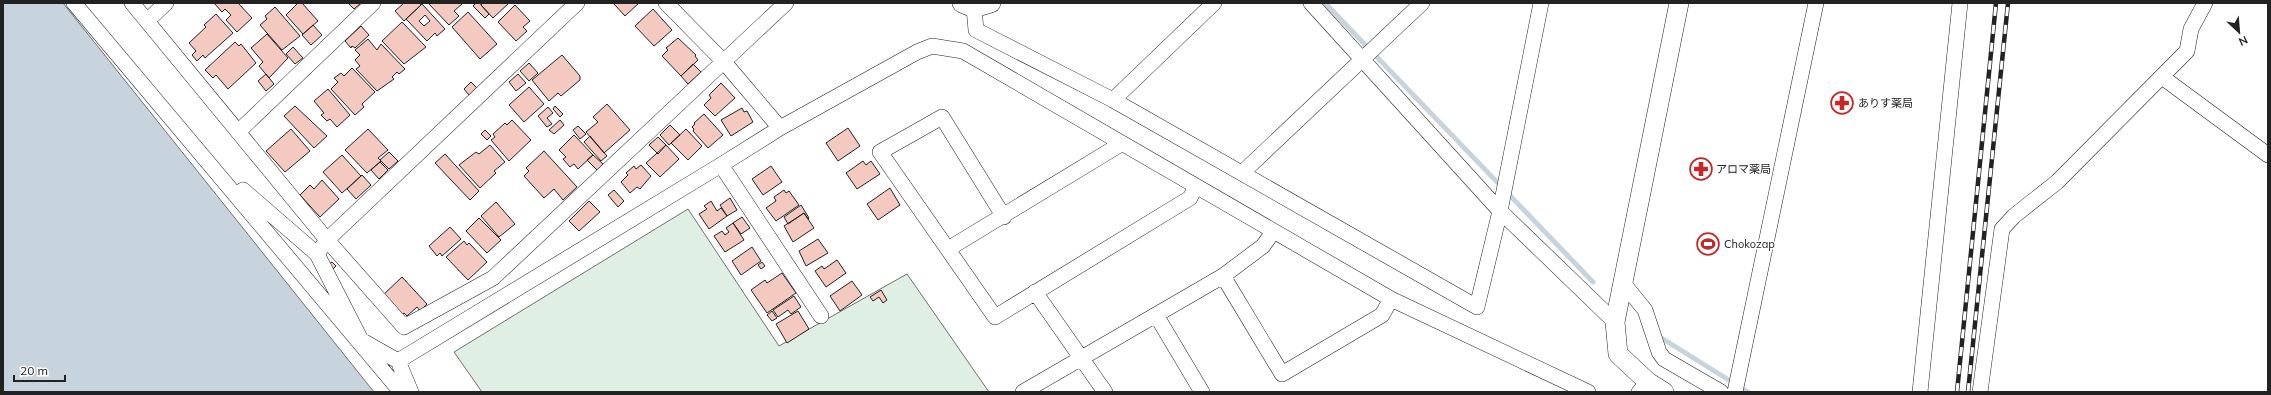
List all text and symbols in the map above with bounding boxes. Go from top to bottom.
north arrow [2219,12,2259,52]
text: N [2237,33,2250,49]
pharmacy icon: ありす薬局 [1829,90,1855,116]
place label: ありす薬局 [1858,96,1913,110]
pharmacy icon: アロマ薬局 [1688,156,1714,182]
place label: アロマ薬局 [1716,162,1771,176]
sports icon: Chokozap [1695,231,1721,257]
place label: Chokozap [1724,237,1775,251]
scale bar [14,357,65,383]
text: 20 m [20,363,48,378]

